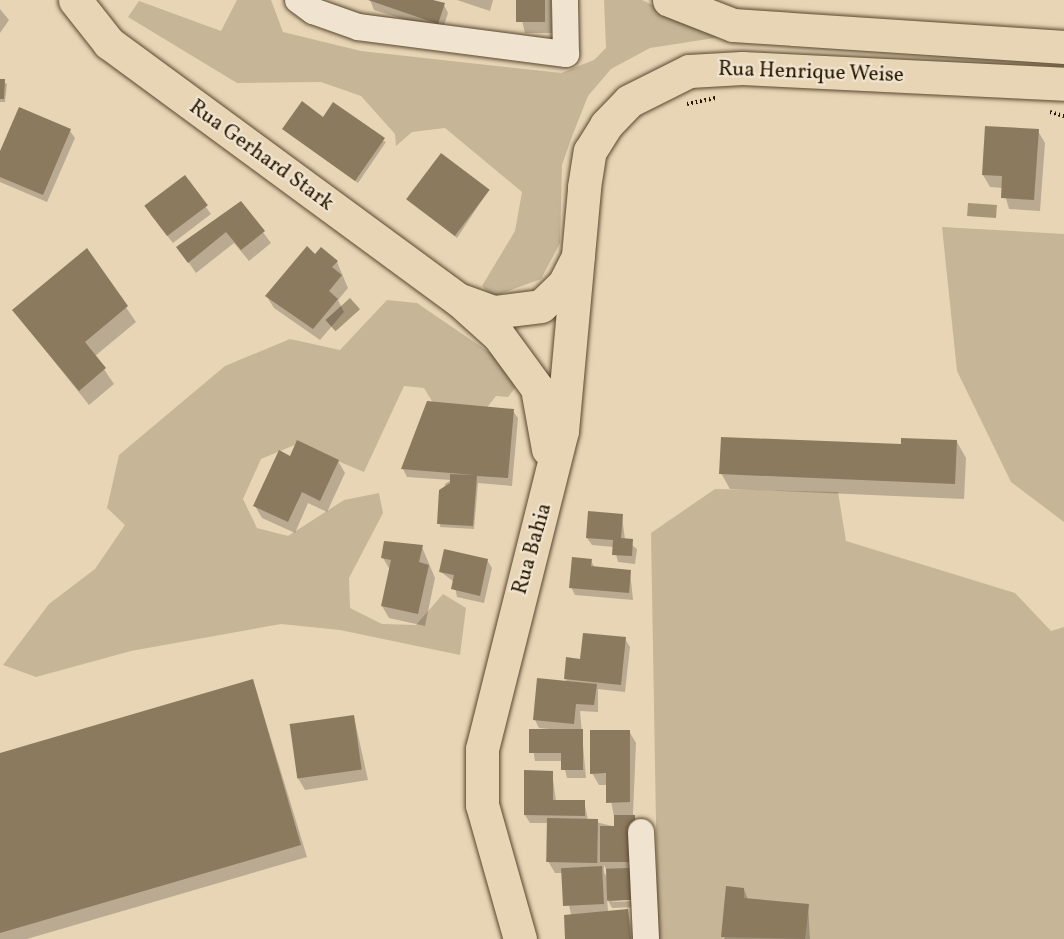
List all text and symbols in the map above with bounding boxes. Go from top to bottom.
street label: Rua Henrique Weise [717,57,905,89]
street label: Rua Gerhard Stark [184,95,338,217]
street label: Rua Bahia [508,500,558,598]

